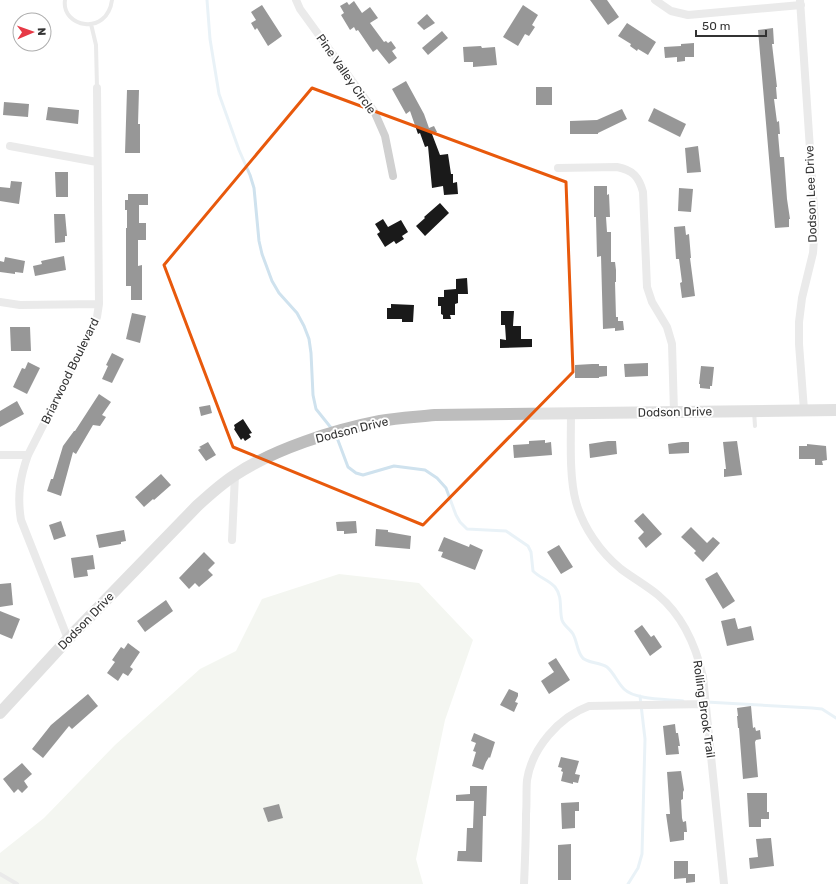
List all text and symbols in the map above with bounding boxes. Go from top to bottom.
north arrow [12,12,52,52]
scale bar [696,12,766,38]
text: 50 m [702,19,730,33]
text: N [35,27,48,36]
street label: Pine Valley Circle [313,31,379,117]
street label: Dodson Lee Drive [802,145,820,243]
street label: Briarwood Boulevard [38,316,102,426]
street label: Dodson Drive [638,404,713,420]
street label: Dodson Drive [314,414,390,446]
street label: Dodson Drive [55,589,117,653]
street label: Rolling Brook Trail [690,659,718,759]

